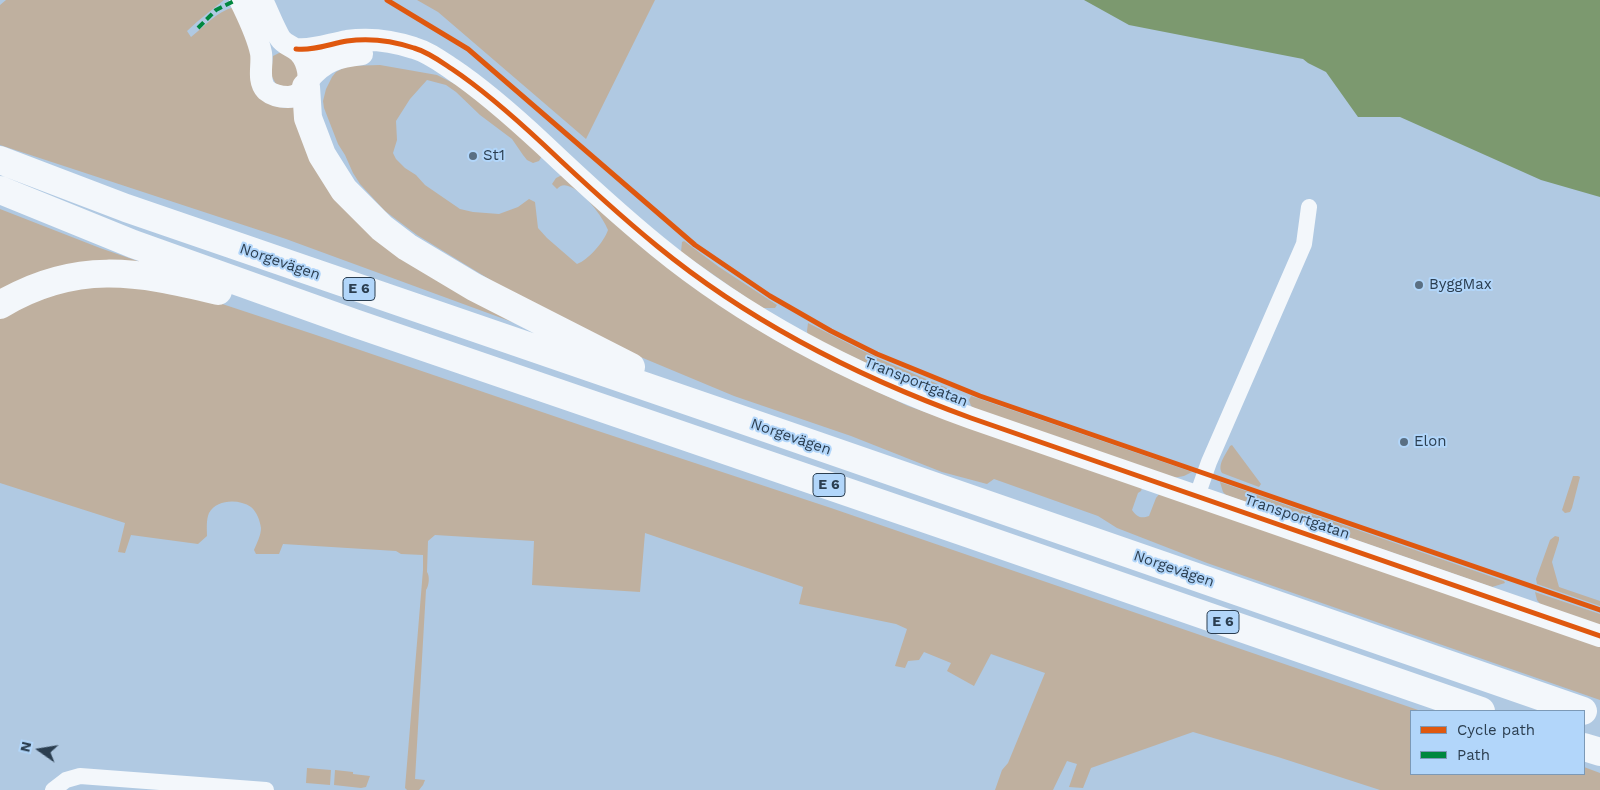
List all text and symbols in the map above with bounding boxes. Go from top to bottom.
place label: St1 [483,147,505,165]
marker: St1 [467,150,479,162]
street label: Norgevägen [237,240,323,284]
place label: ByggMax [1429,276,1492,294]
road number: E 6 [343,278,375,300]
marker: ByggMax [1413,279,1425,291]
street label: Transportgatan [862,353,970,411]
street label: Norgevägen [748,415,834,459]
place label: Elon [1414,433,1446,451]
marker: Elon [1398,436,1410,448]
road number: E 6 [813,474,845,496]
street label: Transportgatan [1242,491,1352,543]
street label: Norgevägen [1131,547,1217,591]
road number: E 6 [1207,610,1239,634]
legend [1410,710,1585,775]
text: Cycle path [1457,721,1535,739]
north arrow [15,725,65,775]
text: N [16,740,34,753]
text: Path [1457,746,1490,764]

